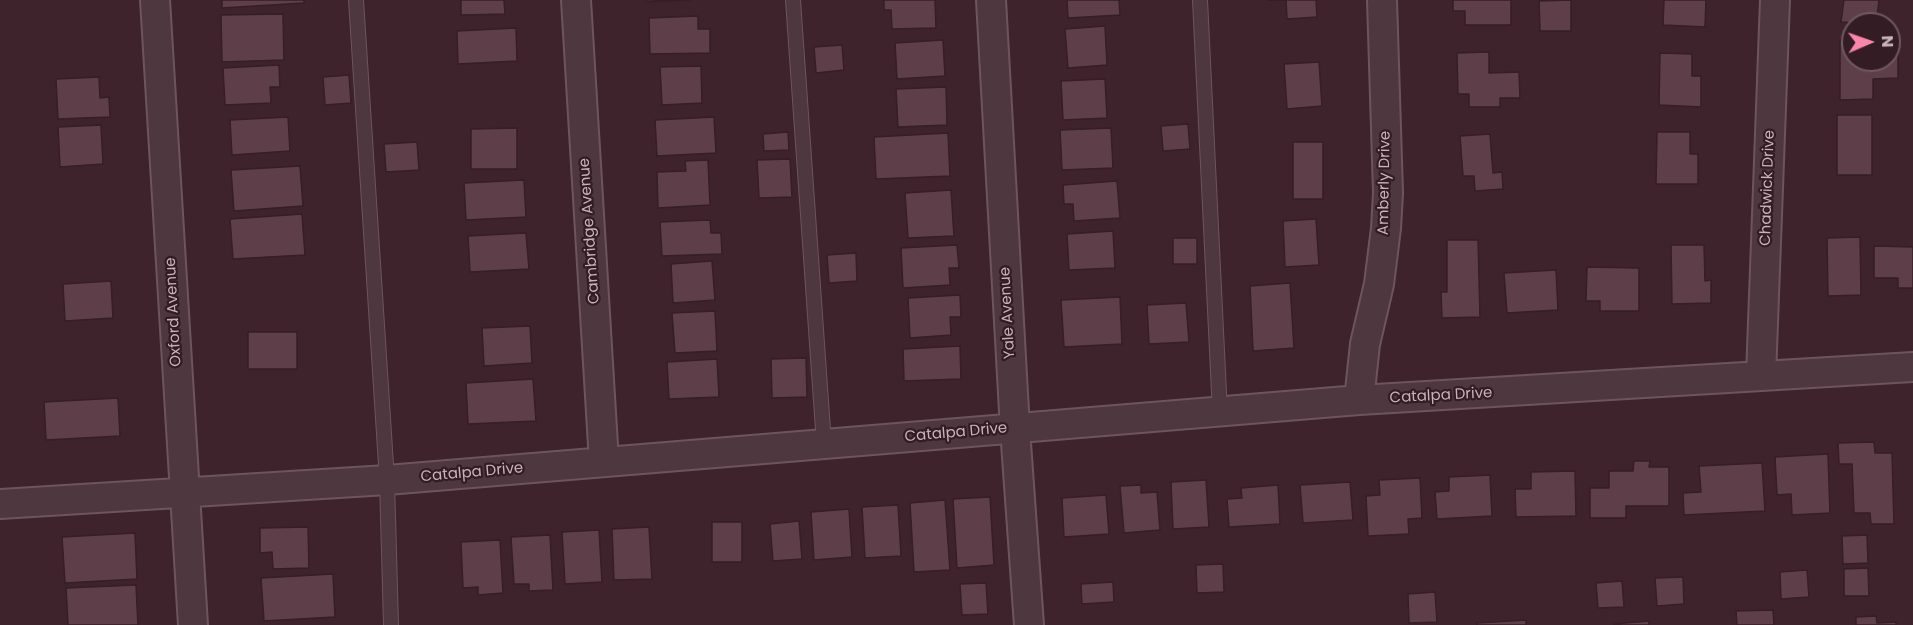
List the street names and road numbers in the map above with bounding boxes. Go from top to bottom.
street label: Chadwick Drive [1757,130,1779,246]
street label: Amberly Drive [1375,131,1395,235]
street label: Cambridge Avenue [576,157,604,305]
street label: Oxford Avenue [162,257,186,367]
street label: Yale Avenue [997,266,1019,360]
street label: Catalpa Drive [1389,384,1493,408]
street label: Catalpa Drive [904,420,1008,446]
street label: Catalpa Drive [420,460,524,486]

